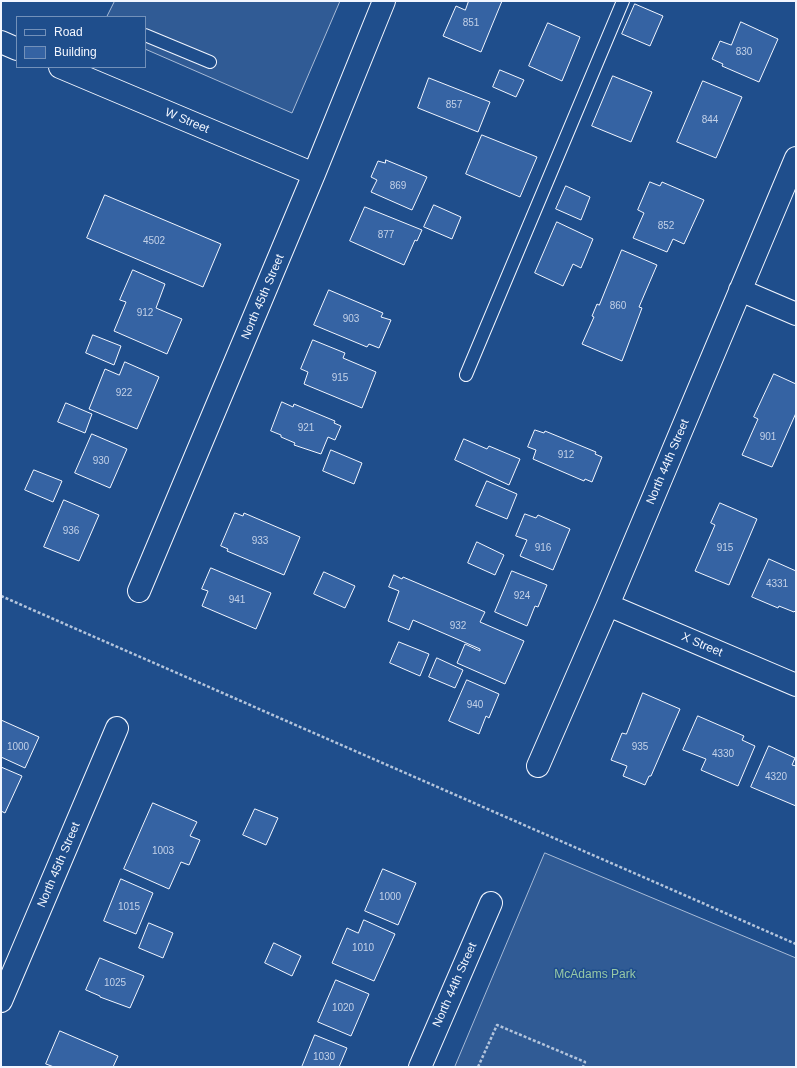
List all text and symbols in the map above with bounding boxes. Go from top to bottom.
legend [16,16,146,68]
house number: 851 [463,17,479,29]
text: Road [54,25,83,39]
text: Building [54,45,97,59]
house number: 830 [736,46,752,58]
house number: 857 [446,99,462,111]
street label: W Street [163,105,211,137]
house number: 844 [702,114,718,126]
house number: 869 [390,180,406,192]
house number: 852 [658,220,674,232]
house number: 877 [378,229,394,241]
house number: 4502 [143,235,165,247]
street label: North 45th Street [239,252,287,342]
house number: 860 [610,300,626,312]
house number: 912 [137,307,153,319]
house number: 903 [343,313,359,325]
house number: 915 [332,372,348,384]
house number: 922 [116,387,132,399]
street label: North 44th Street [644,417,692,507]
house number: 921 [298,422,314,434]
house number: 901 [760,431,776,443]
house number: 912 [558,449,574,461]
house number: 930 [93,455,109,467]
house number: 936 [63,525,79,537]
house number: 933 [252,535,268,547]
house number: 916 [535,542,551,554]
house number: 915 [717,542,733,554]
house number: 4331 [766,578,788,590]
house number: 924 [514,590,530,602]
house number: 941 [229,594,245,606]
house number: 932 [450,620,466,632]
street label: X Street [679,630,725,660]
house number: 940 [467,699,483,711]
house number: 1000 [7,741,29,753]
house number: 935 [632,741,648,753]
house number: 4330 [712,748,734,760]
house number: 4320 [765,771,787,783]
street label: North 45th Street [35,820,83,910]
house number: 1003 [152,845,174,857]
house number: 1000 [379,891,401,903]
house number: 1015 [118,901,140,913]
street label: North 44th Street [430,940,480,1030]
house number: 1010 [352,942,374,954]
park label: McAdams Park [554,968,636,982]
house number: 1025 [104,977,126,989]
house number: 1020 [332,1002,354,1014]
house number: 1030 [313,1051,335,1063]

